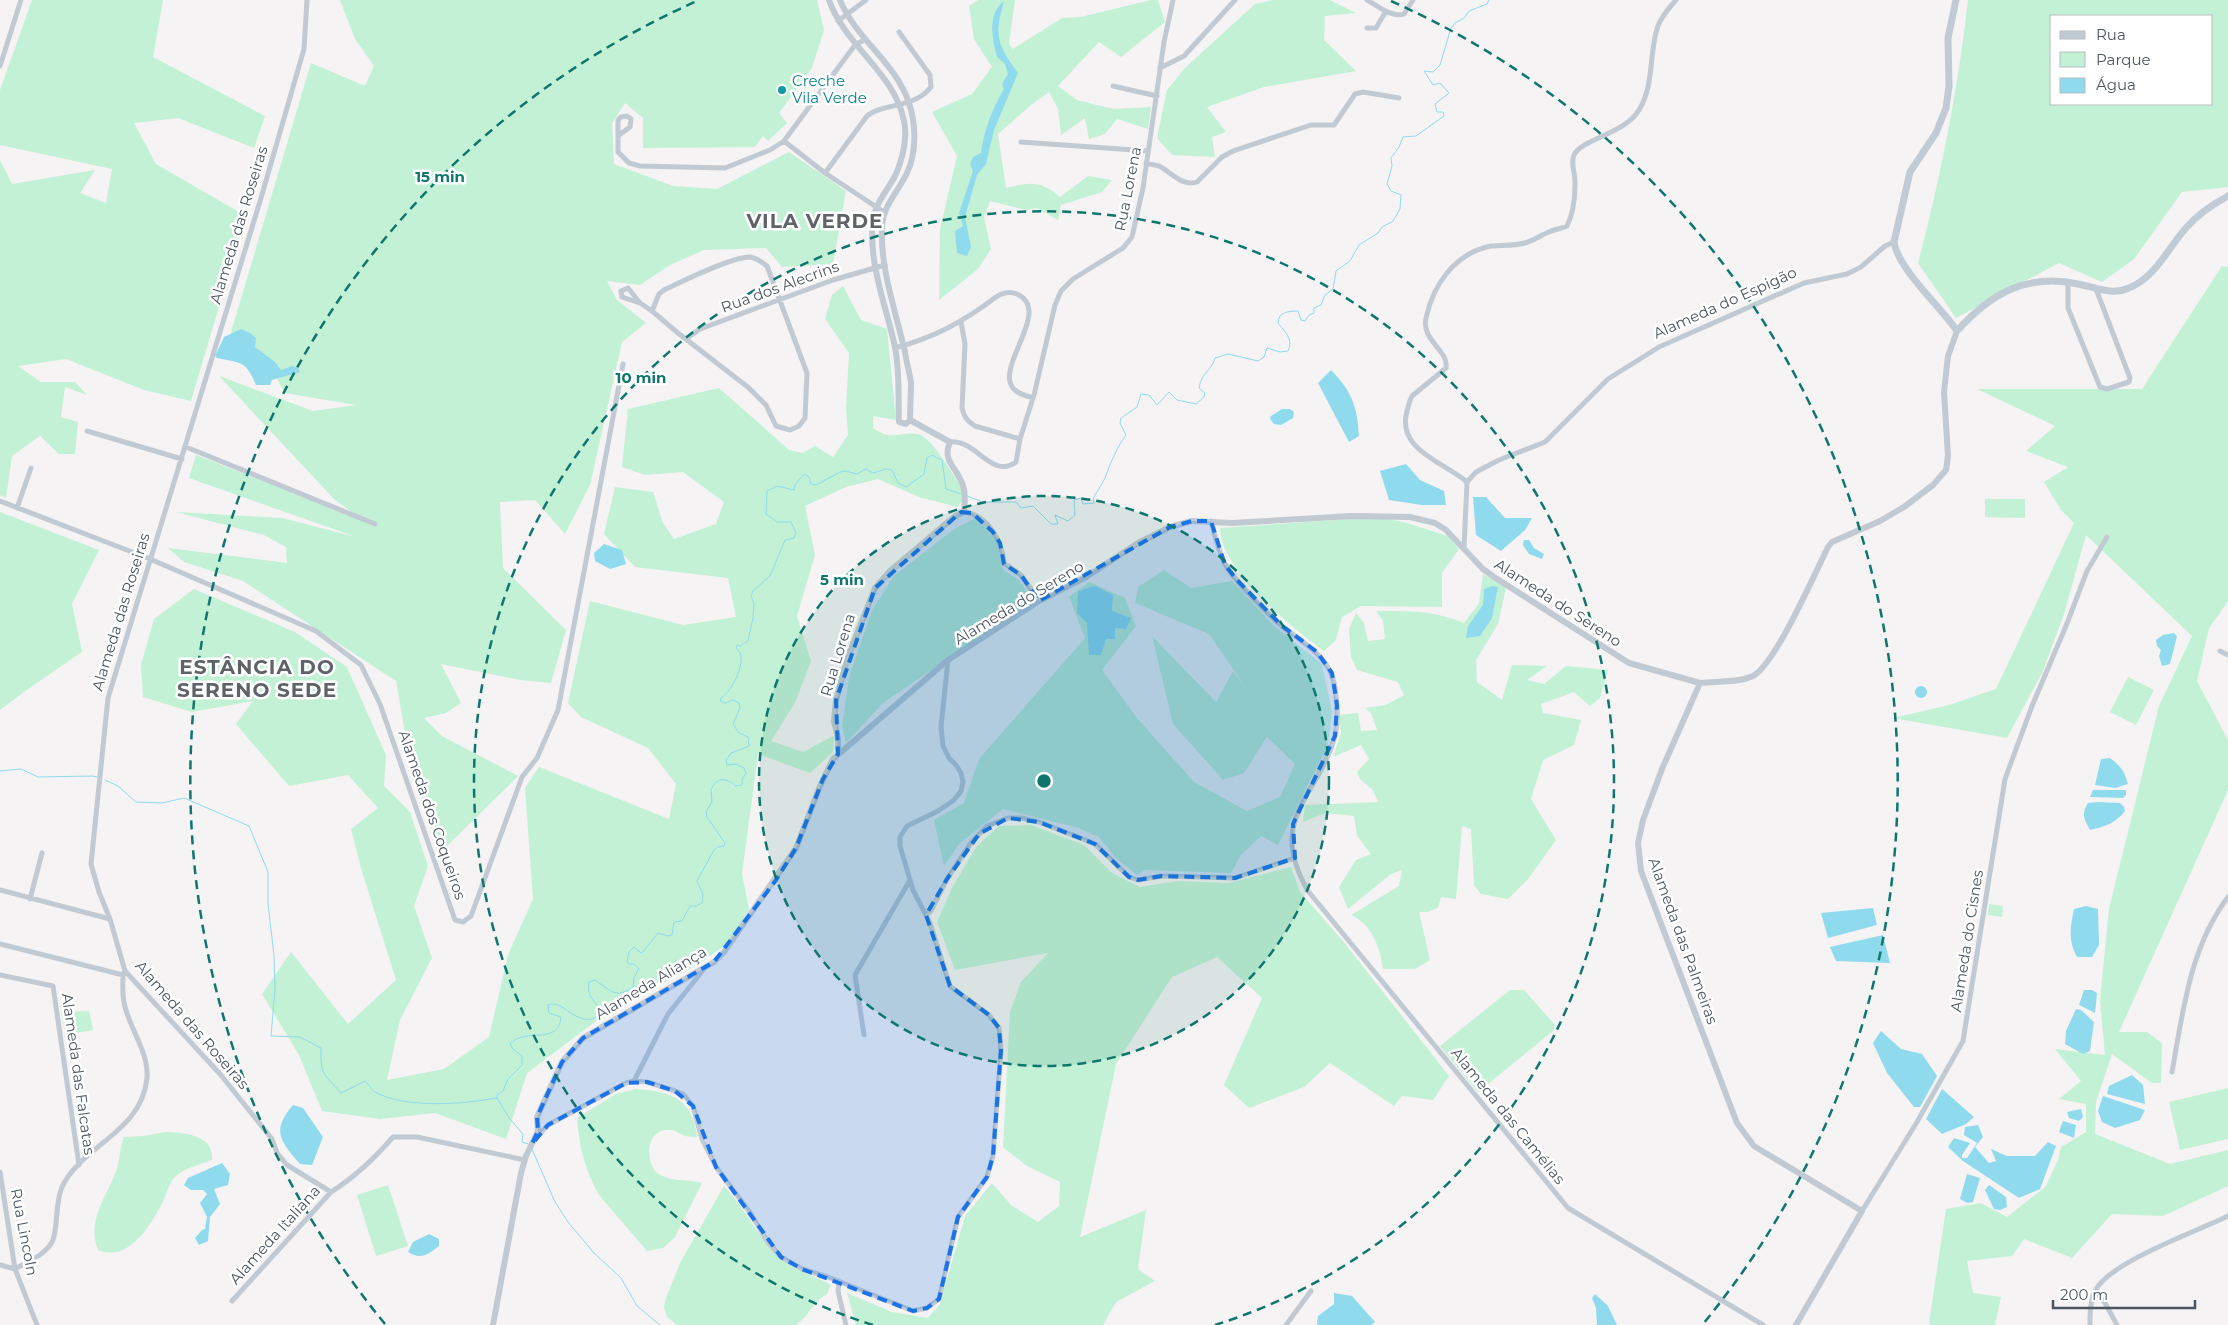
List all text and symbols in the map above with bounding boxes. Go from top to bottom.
legend [2050,15,2213,105]
text: Rua [2096,25,2126,44]
text: Parque [2096,50,2151,69]
place label: Creche Vila Verde [792,71,867,107]
text: Água [2096,75,2136,94]
marker: Creche Vila Verde [776,84,788,96]
street label: Alameda das Roseiras [205,144,272,306]
street label: Rua Lorena [1110,145,1145,233]
text: 15 min [415,167,465,186]
district label: VILA VERDE [746,209,884,233]
street label: Rua dos Alecrins [718,256,841,317]
street label: Alameda do Espigão [1650,262,1799,343]
text: 10 min [616,368,666,387]
street label: Alameda das Roseiras [87,531,154,693]
street label: Alameda do Sereno [1491,554,1625,651]
street label: Alameda do Sereno [951,556,1087,649]
text: 5 min [820,570,864,589]
street label: Rua Lorena [816,611,859,699]
district label: ESTÂNCIA DO SERENO SEDE [177,655,337,702]
street label: Alameda dos Coqueiros [395,728,470,902]
centre of rings [1035,772,1053,790]
street label: Alameda das Palmeiras [1644,855,1722,1027]
street label: Alameda do Cisnes [1946,869,1987,1013]
street label: Alameda Aliança [592,942,710,1023]
street label: Alameda das Roseiras [131,957,253,1093]
street label: Alameda das Falcatas [58,992,99,1156]
street label: Alameda das Camélias [1447,1043,1569,1188]
street label: Alameda Italiana [225,1181,324,1288]
street label: Rua Lincoln [7,1187,42,1277]
scale bar [2053,1278,2196,1310]
text: 200 m [2060,1285,2108,1304]

